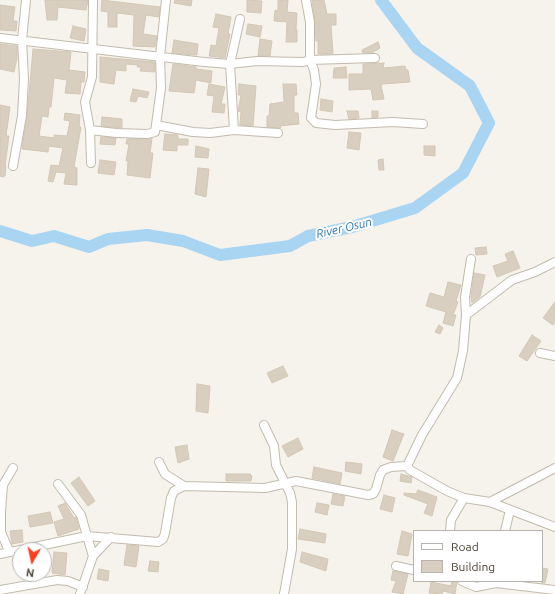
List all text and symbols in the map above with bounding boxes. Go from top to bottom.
water label: River Osun [315,215,373,241]
legend [413,530,543,582]
text: Road [451,540,479,553]
north arrow [12,542,52,582]
text: Building [451,560,495,573]
text: N [25,566,35,579]

